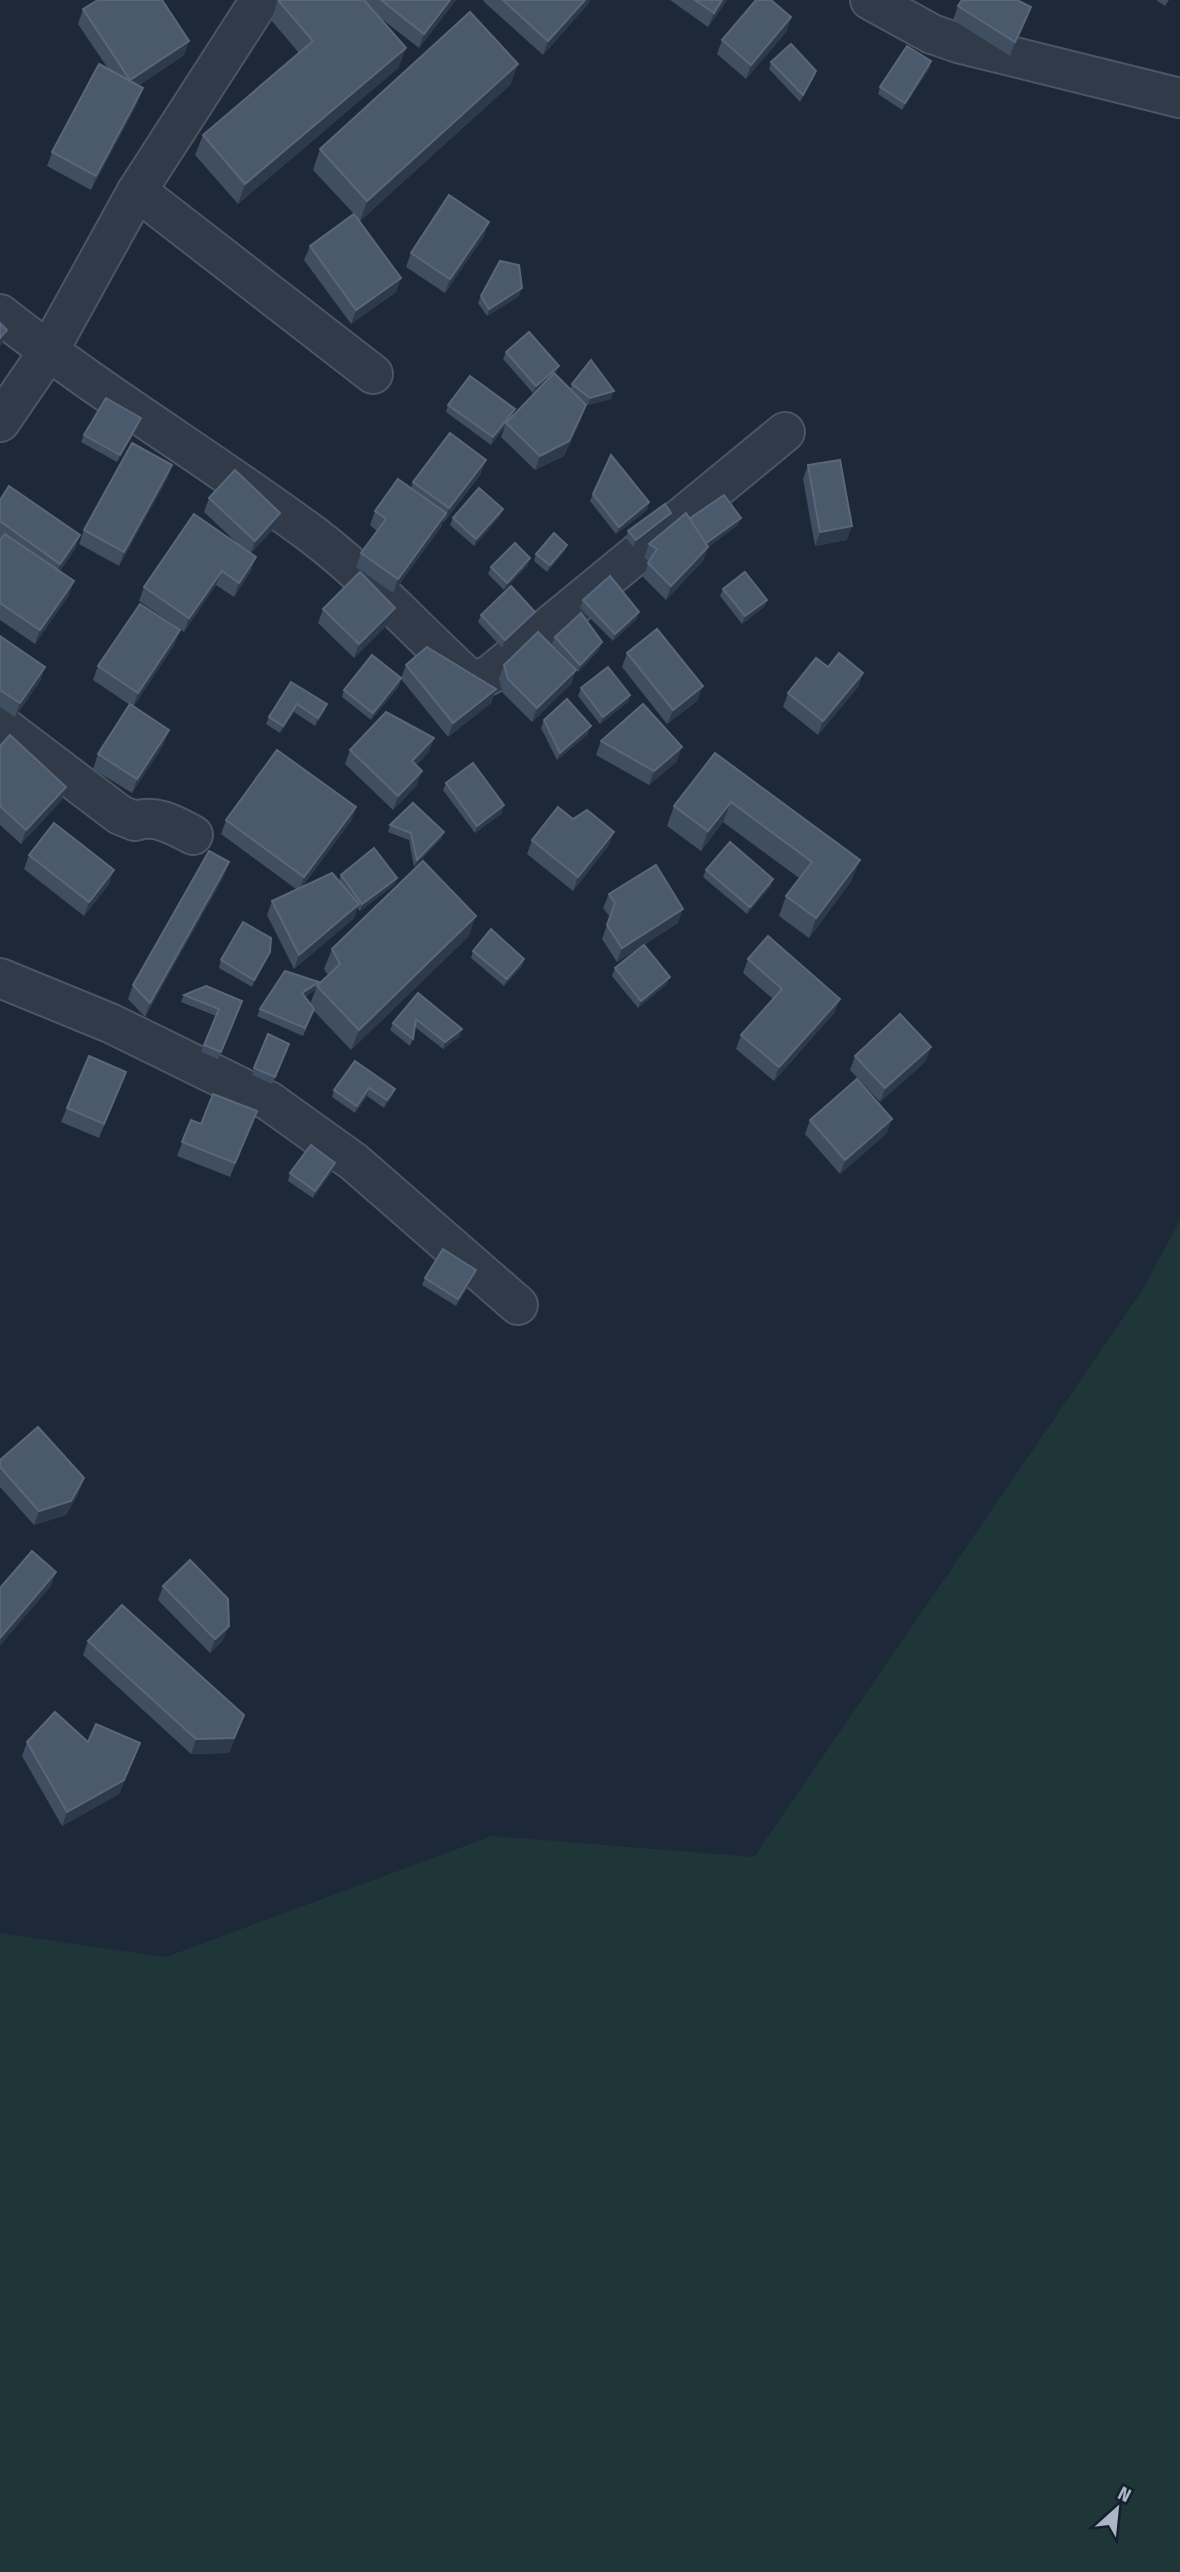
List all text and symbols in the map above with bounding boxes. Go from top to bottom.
north arrow [1082,2474,1152,2544]
text: N [1114,2481,1135,2507]

